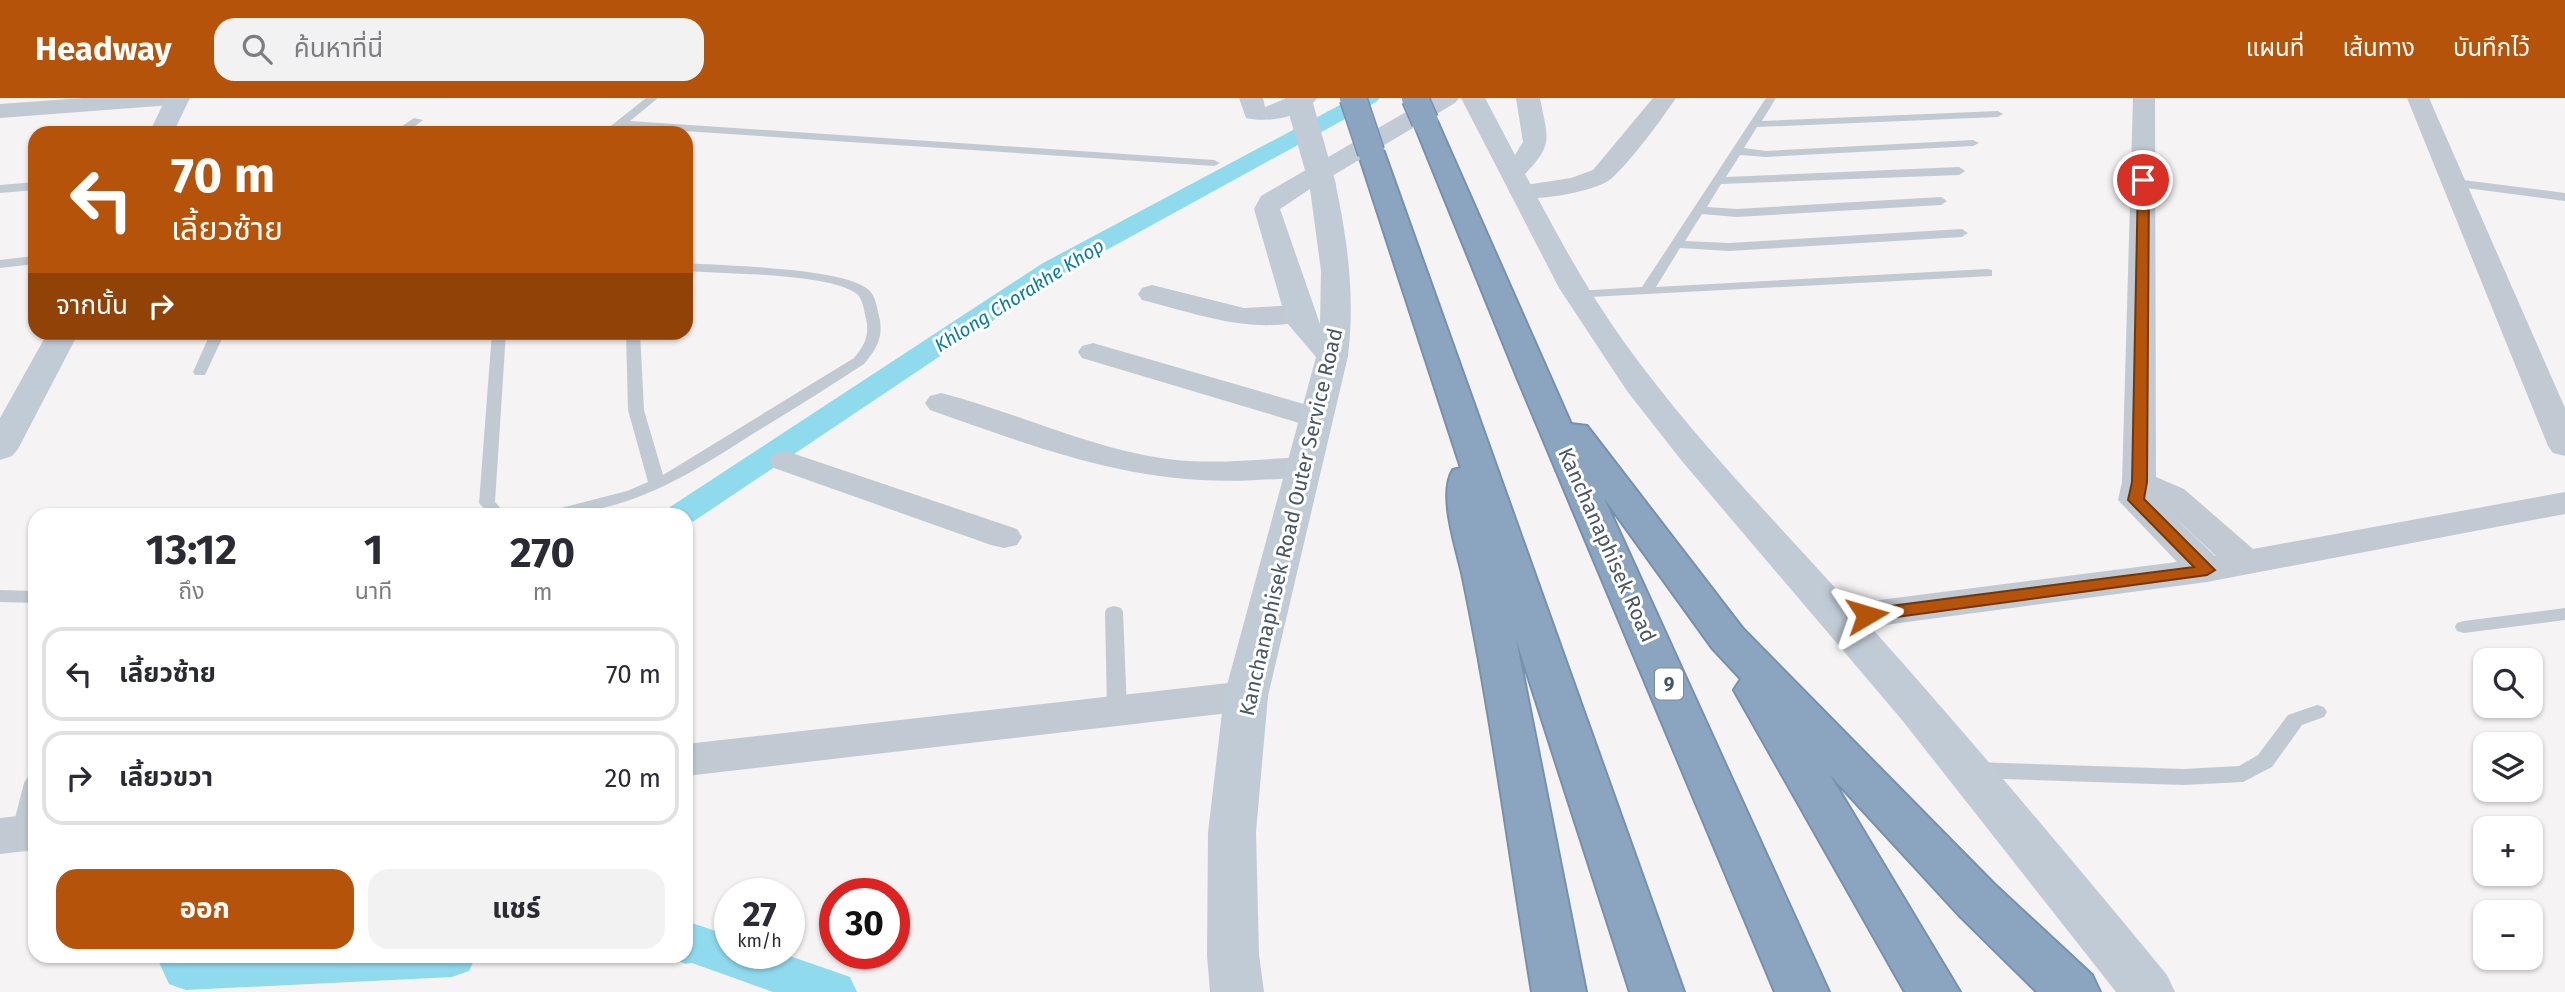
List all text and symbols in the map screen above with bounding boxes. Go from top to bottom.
search box [214,18,704,81]
text: Headway [35,29,172,69]
icon: search [238,30,276,68]
text: ค้นหาที่นี่ [294,33,383,64]
text: แผนที่ [2246,34,2304,62]
text: เส้นทาง [2342,34,2415,62]
text: บันทึกไว้ [2453,34,2530,62]
text: 70 m [171,146,275,205]
pin [2113,150,2173,210]
icon: left [56,154,147,245]
icon: arrive [2124,161,2162,199]
text: เลี้ยวซ้าย [171,210,283,248]
water label: Khlong Chorakhe Khop [930,234,1108,357]
icon: right [142,287,180,325]
text: จากนั้น [56,290,128,321]
street label: Kanchanaphisek Road Outer Service Road [1234,326,1348,718]
street label: Kanchanaphisek Road [1552,444,1662,646]
text: 13:12 [146,525,237,575]
text: 1 [364,525,383,575]
text: 270 [510,528,575,578]
text: ถึง [178,577,205,605]
text: นาที [355,577,392,605]
text: m [533,578,552,606]
position arrow [1830,578,1904,652]
map controls [2473,648,2543,970]
button: search [2473,648,2543,718]
icon: left [60,655,98,693]
text: เลี้ยวซ้าย [119,658,216,689]
text: 70 m [606,659,661,690]
road number: 9 [1655,668,1683,699]
button: layers [2473,732,2543,802]
icon: right [60,759,98,797]
text: เลี้ยวขวา [119,762,213,793]
text: 20 m [604,763,661,794]
button: + [2473,816,2543,886]
button: ออก [56,869,354,949]
button: แชร์ [368,869,665,949]
speed limit sign: 30 [819,878,910,969]
text: 27 [742,893,777,935]
button: − [2473,900,2543,970]
text: km/h [737,930,782,952]

